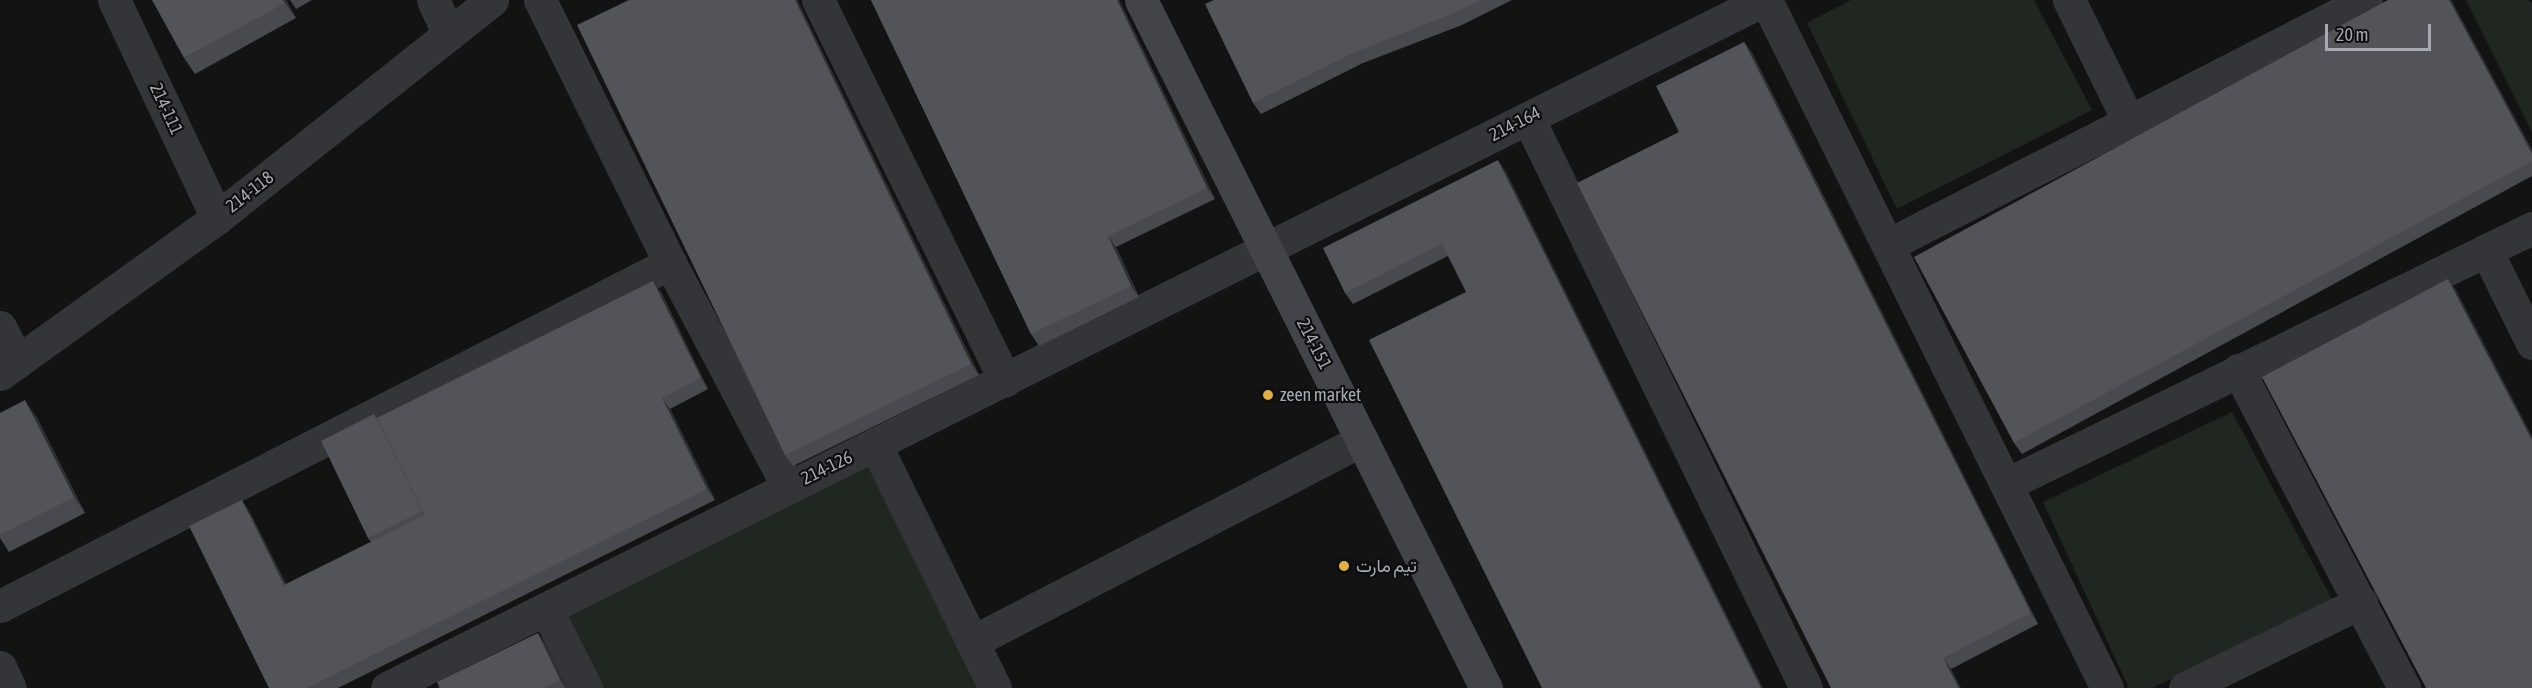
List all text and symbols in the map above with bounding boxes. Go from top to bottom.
scale bar [2328,12,2434,50]
text: 20 m [2336,24,2368,45]
street label: 214-111 [145,80,187,138]
street label: 214-164 [1486,102,1544,146]
street label: 214-118 [222,167,278,217]
street label: 214-151 [1292,315,1336,373]
place label: zeen market [1280,384,1361,406]
marker: zeen market [1261,388,1275,402]
street label: 214-126 [798,446,856,490]
place label: تيم مارت [1356,555,1417,577]
marker: تيم مارت [1337,559,1351,573]

